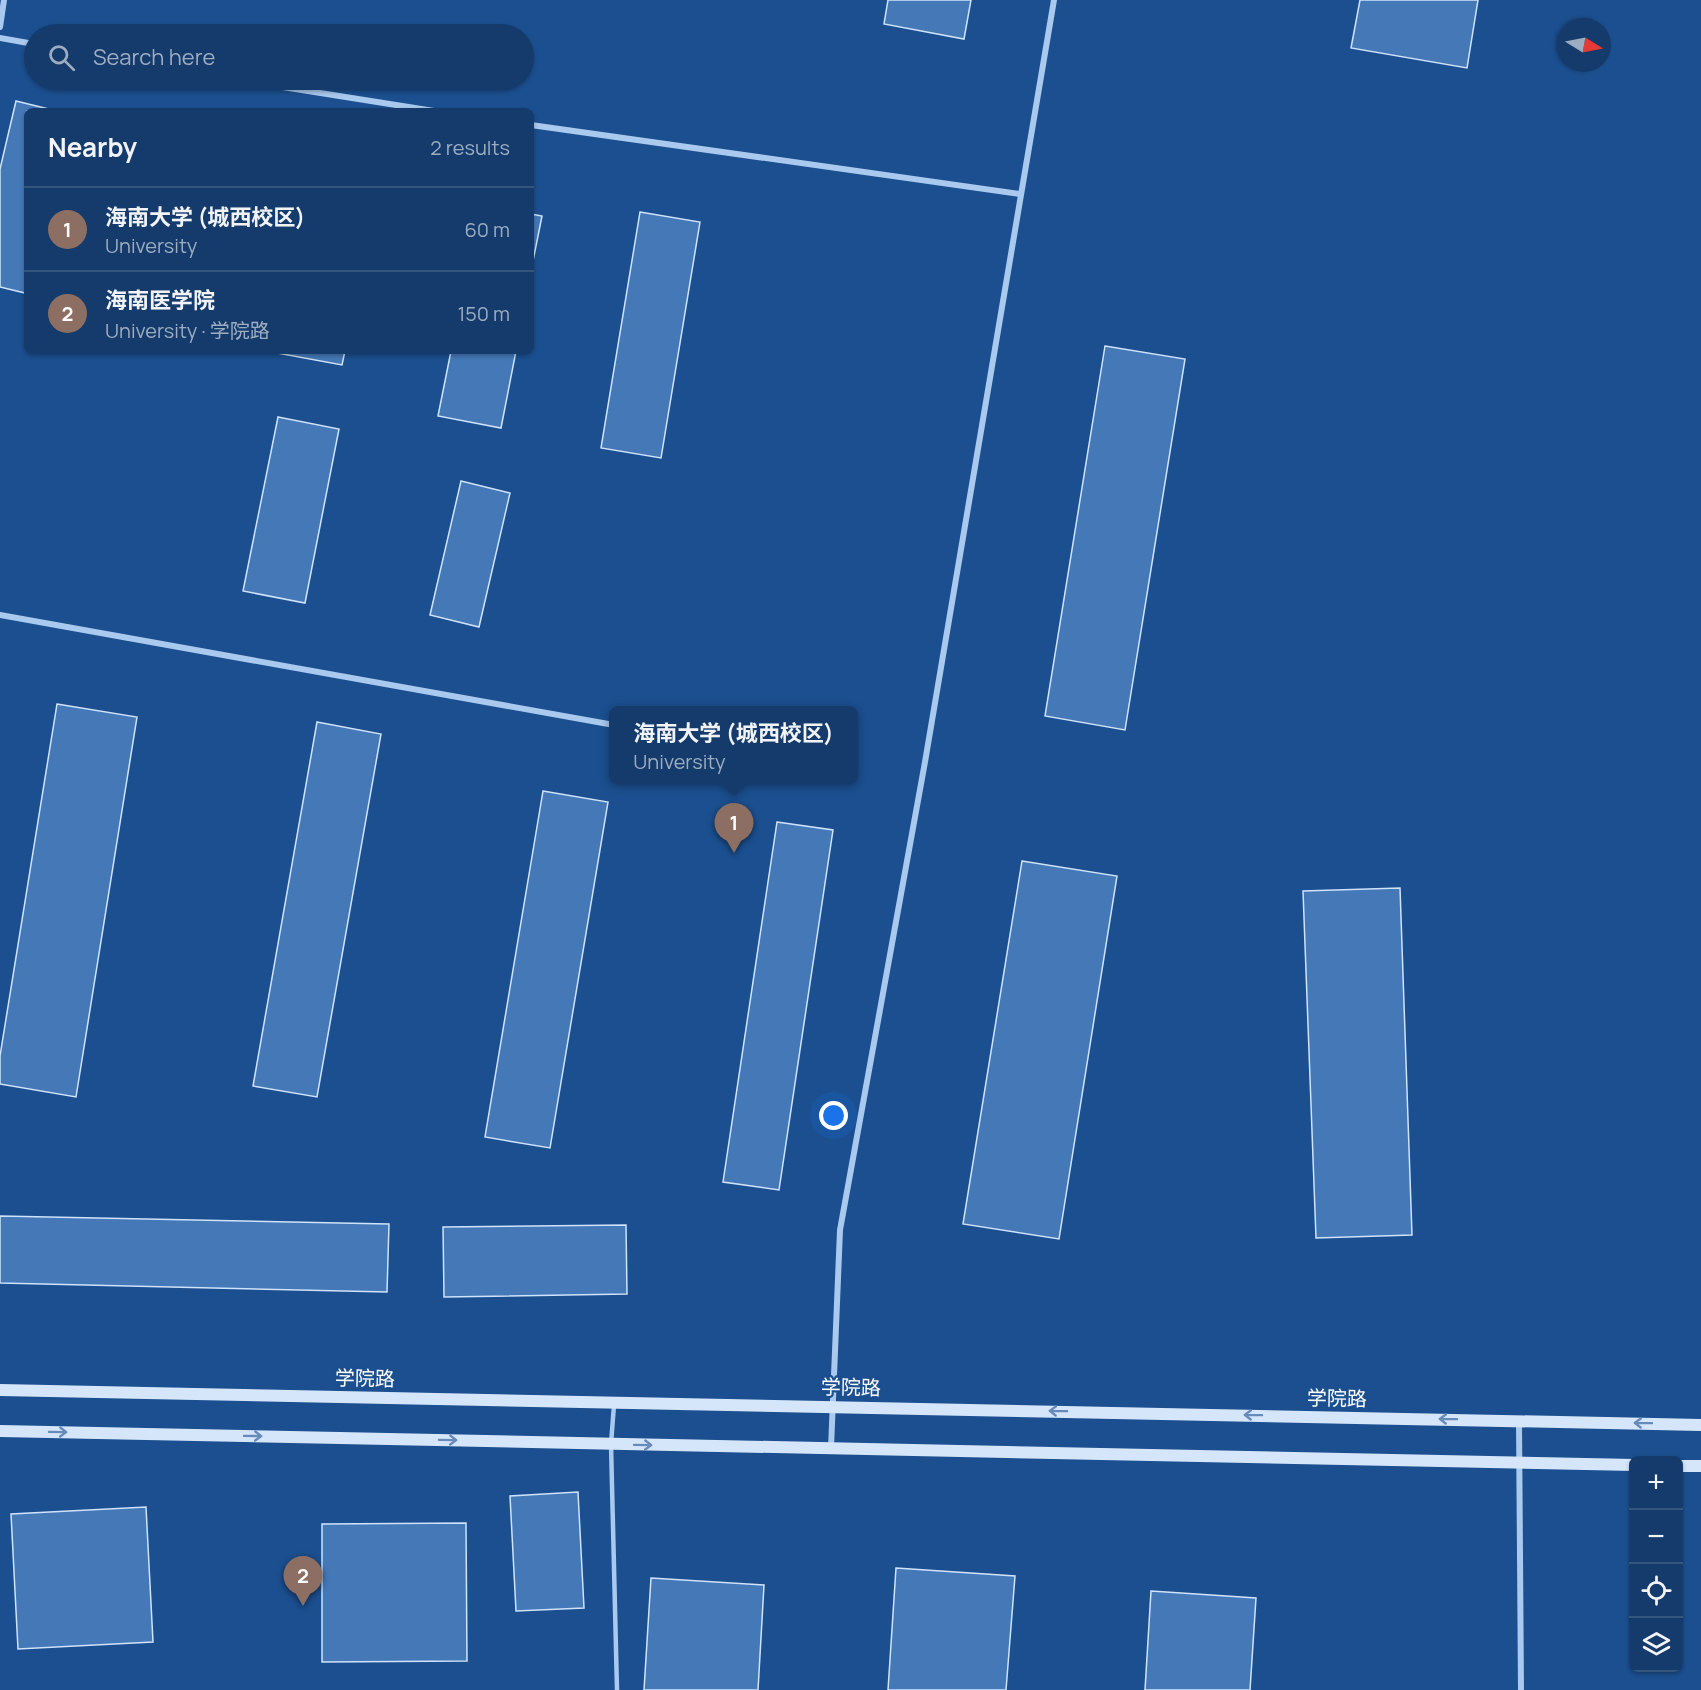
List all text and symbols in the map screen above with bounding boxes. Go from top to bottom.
north arrow [1557,18,1611,72]
search box [24,24,534,90]
icon: search [45,41,78,74]
text: Search here [93,42,215,72]
text: Nearby [48,129,137,165]
text: 2 results [430,134,510,161]
text: 海南大学 (城西校区) [105,202,305,232]
text: 1 [63,216,72,243]
text: 60 m [464,216,510,243]
text: University [105,232,197,259]
text: 海南医学院 [105,285,215,315]
text: 2 [62,300,73,327]
text: 150 m [457,300,510,327]
text: University · 学院路 [105,317,270,344]
popup [609,706,858,784]
text: 海南大学 (城西校区) [633,718,834,748]
text: University [633,748,726,775]
pin: 1 [714,804,754,853]
your location [819,1101,848,1130]
street label: 学院路 [335,1364,395,1392]
street label: 学院路 [821,1373,881,1401]
street label: 学院路 [1307,1384,1367,1412]
one-way arrow [1048,1405,1068,1417]
one-way arrow [1243,1410,1263,1421]
one-way arrow [1438,1414,1458,1425]
one-way arrow [1633,1418,1653,1429]
one-way arrow [48,1427,68,1438]
one-way arrow [243,1431,263,1442]
one-way arrow [438,1435,458,1446]
one-way arrow [633,1439,653,1450]
map controls [1629,1456,1683,1672]
button: + [1629,1456,1683,1510]
button: − [1629,1510,1683,1564]
pin: 2 [284,1556,322,1606]
button: locate [1629,1564,1683,1618]
button: layers [1629,1618,1683,1672]

